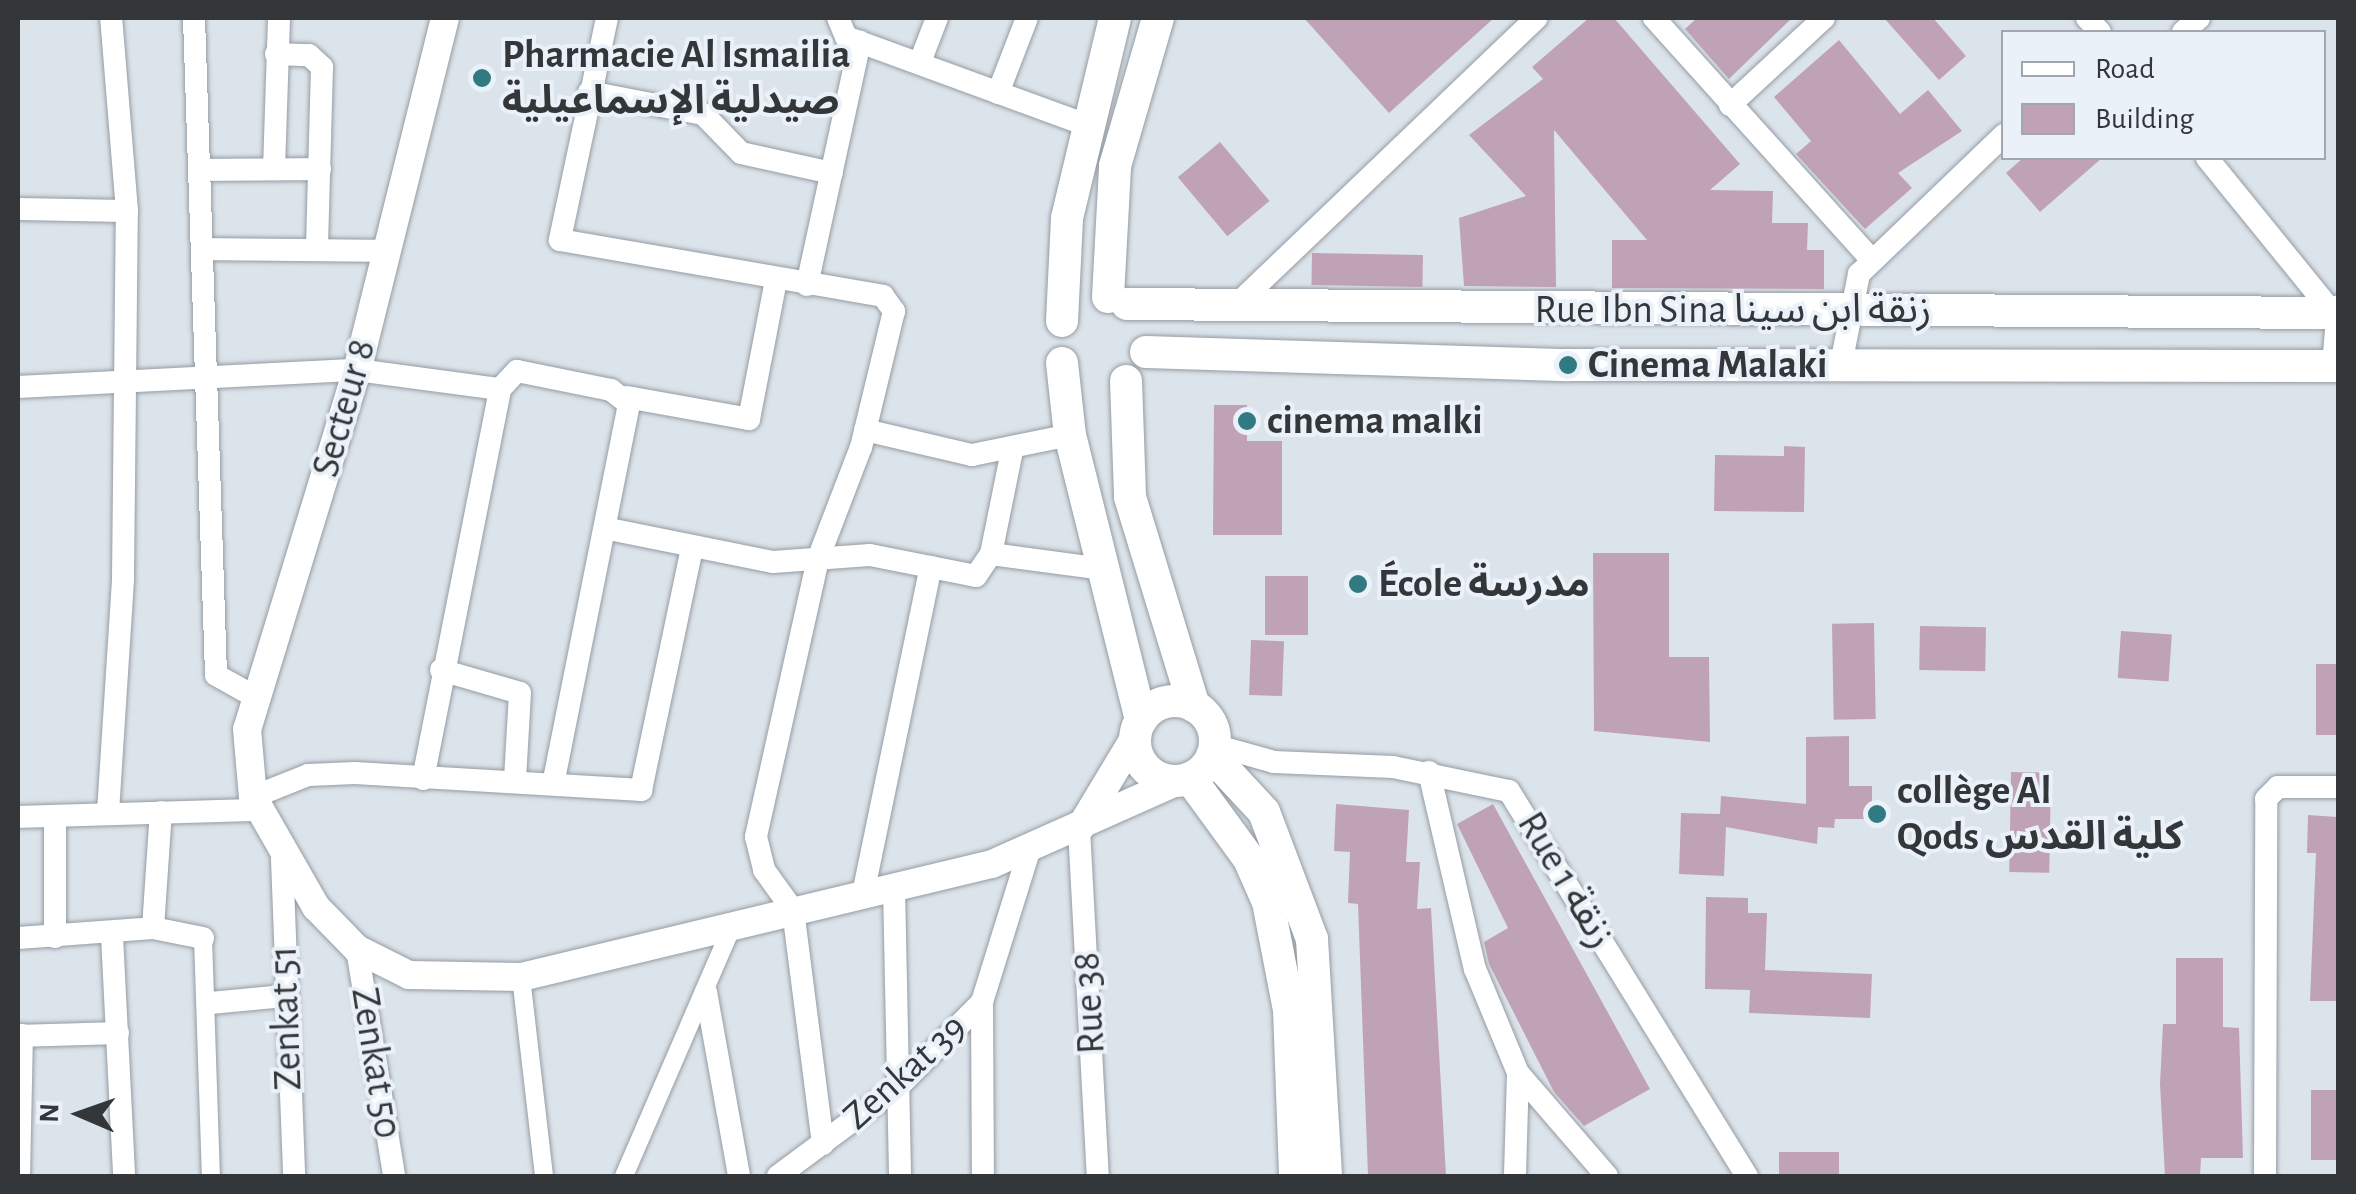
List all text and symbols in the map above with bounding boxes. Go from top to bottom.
legend [2001,30,2326,160]
place label: Pharmacie Al Ismailia صيدلية الإسماعيلية [502,31,850,125]
text: Road [2095,54,2155,84]
marker: Pharmacie Al Ismailia صيدلية الإسماعيلية [471,67,493,89]
text: Building [2095,104,2194,134]
street label: Rue Ibn Sina زنقة ابن سينا [1535,286,1931,334]
street label: Secteur 8 [301,334,387,482]
place label: Cinema Malaki [1588,341,1827,389]
marker: Cinema Malaki [1557,354,1579,376]
place label: cinema malki [1267,397,1483,445]
marker: cinema malki [1236,410,1258,432]
place label: École مدرسة [1378,560,1590,608]
marker: École مدرسة [1347,573,1369,595]
place label: collège Al Qods كلية القدس [1897,767,2183,861]
street label: Rue 1 زنقة [1507,803,1625,957]
marker: collège Al Qods كلية القدس [1866,803,1888,825]
street label: Zenkat 51 [259,945,313,1091]
street label: Rue 38 [1062,951,1116,1055]
street label: Zenkat 50 [340,984,412,1142]
street label: Zenkat 39 [833,1004,977,1140]
north arrow [30,1064,130,1164]
text: N [36,1103,64,1123]

